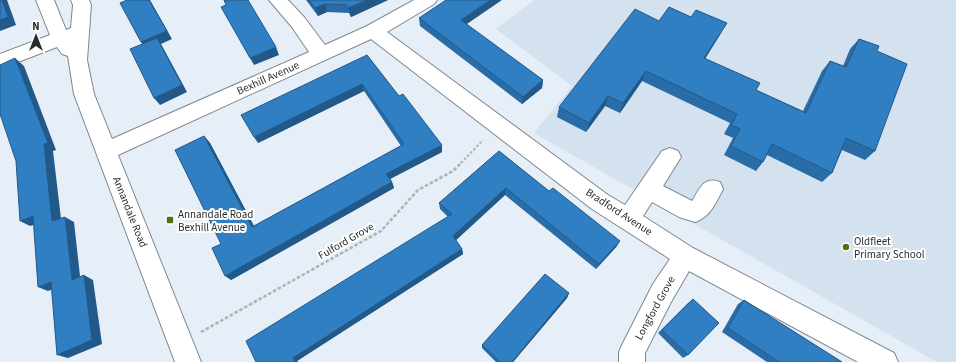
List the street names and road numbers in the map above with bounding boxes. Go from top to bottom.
street label: Bexhill Avenue [234,57,302,99]
street label: Annandale Road [109,174,151,250]
street label: Bradford Avenue [583,185,656,239]
street label: Fulford Grove [315,219,377,263]
street label: Longford Grove [631,273,679,343]

